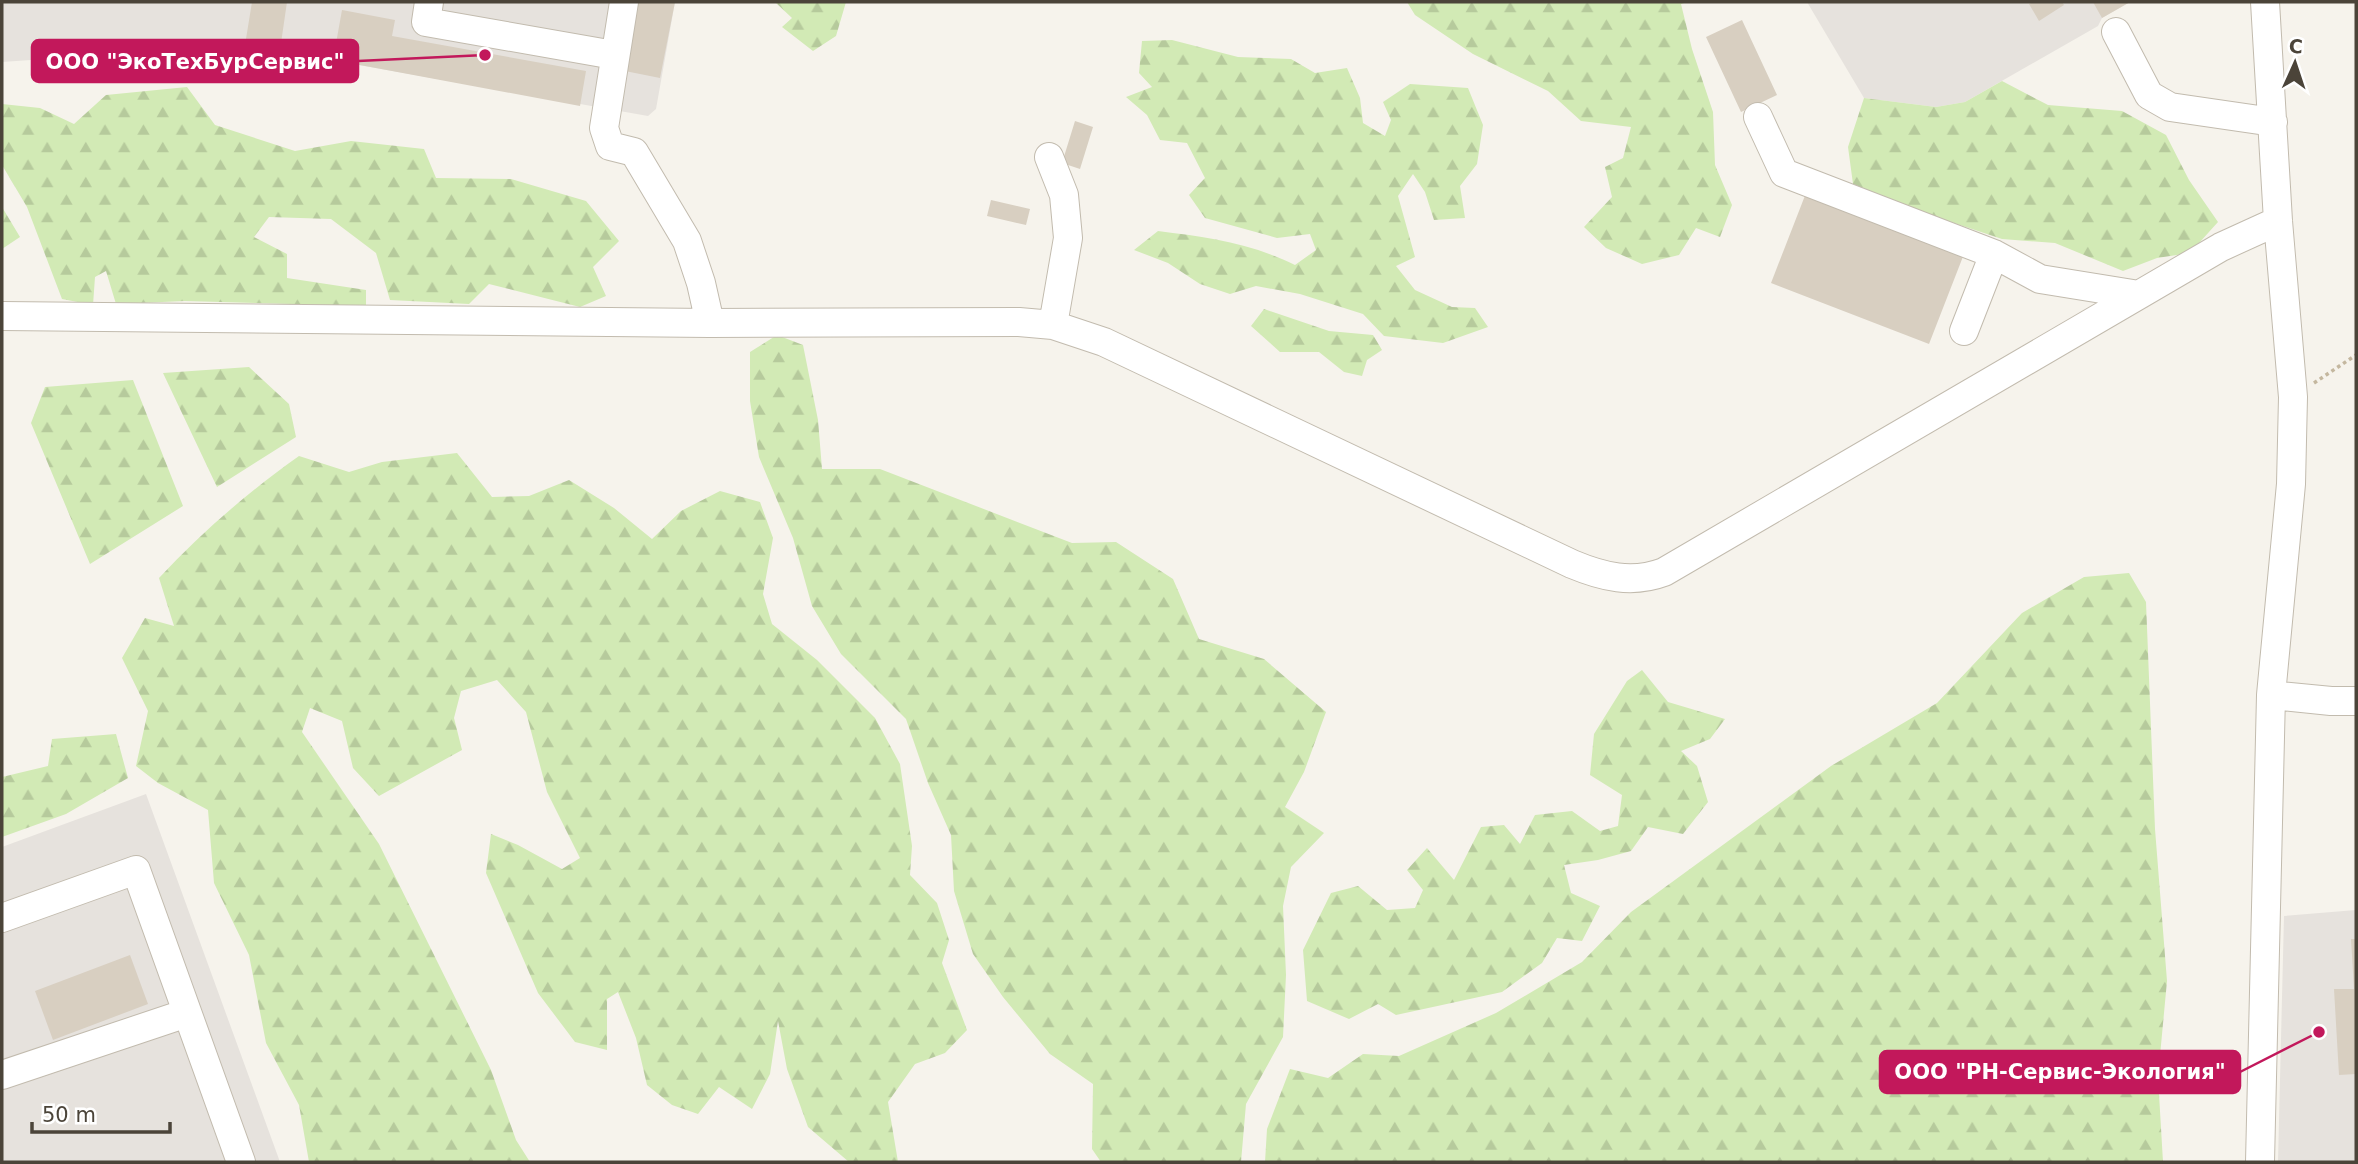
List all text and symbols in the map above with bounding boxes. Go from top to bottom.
north arrow [2260,28,2330,98]
text: С [2288,35,2303,57]
callout: ООО "ЭкоТехБурСервис" [32,40,358,82]
text: ООО "ЭкоТехБурСервис" [46,50,344,74]
callout: ООО "РН-Сервис-Экология" [1880,1051,2240,1093]
text: ООО "РН-Сервис-Экология" [1894,1060,2226,1084]
scale bar [32,1090,170,1134]
text: 50 m [42,1103,96,1127]

